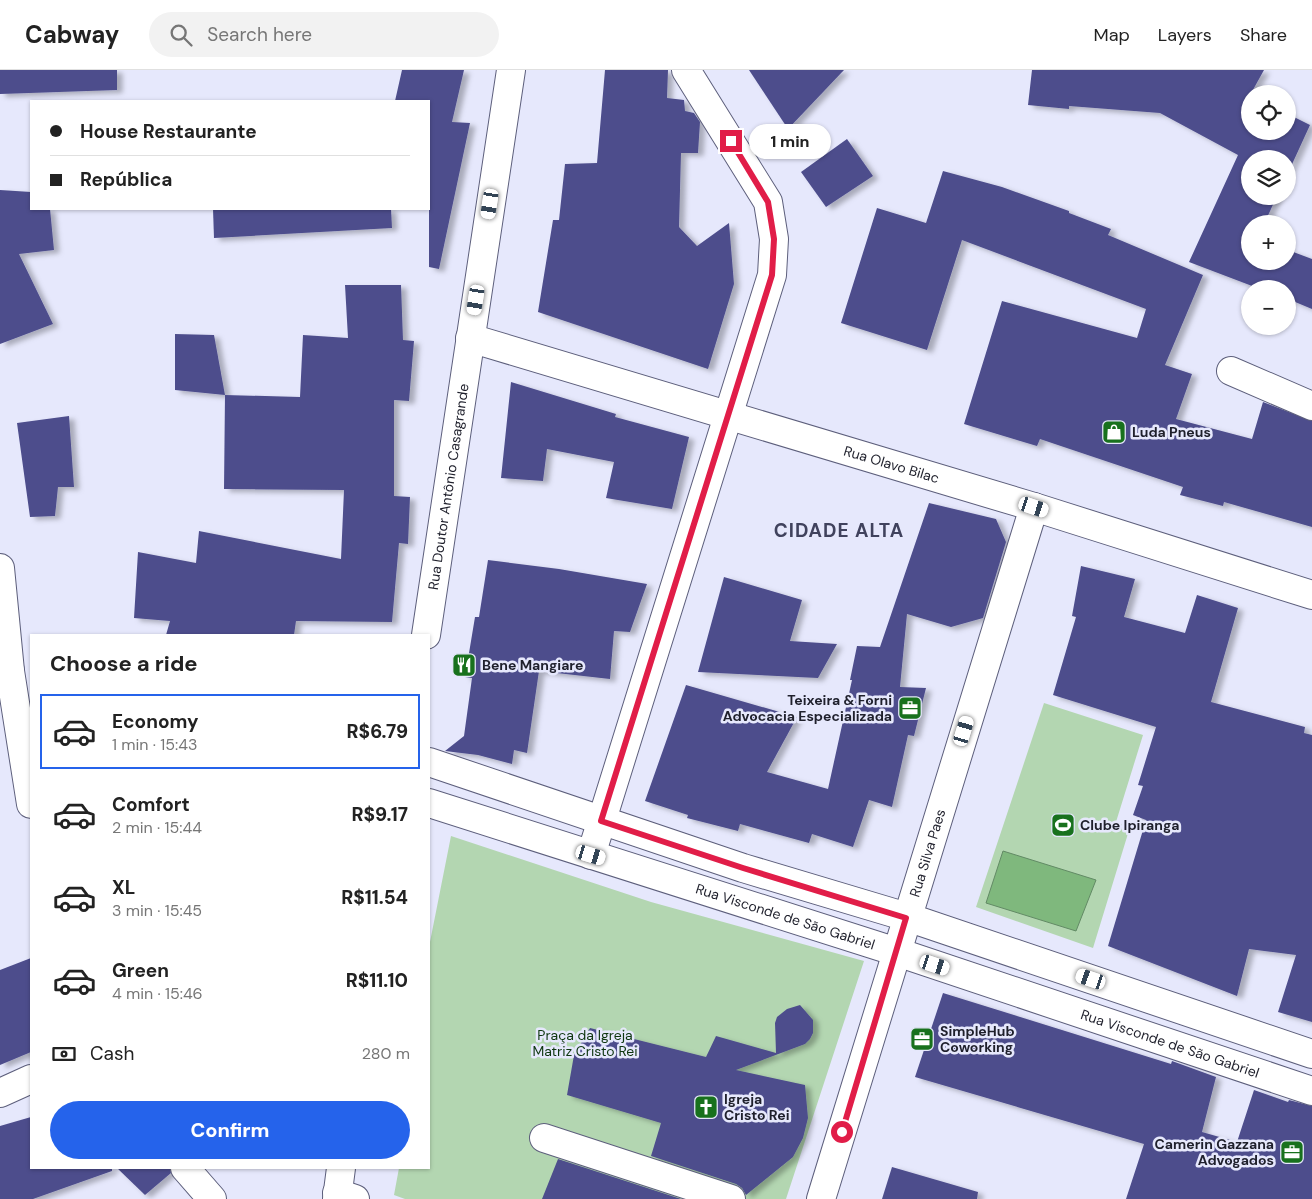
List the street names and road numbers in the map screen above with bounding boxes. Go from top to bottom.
street label: Rua Doutor Antônio Casagrande [424,382,473,591]
street label: Rua Olavo Bilac [842,442,941,487]
street label: Rua Silva Paes [905,807,950,899]
street label: Rua Visconde de São Gabriel [693,879,877,953]
street label: Rua Visconde de São Gabriel [1078,1005,1262,1082]

